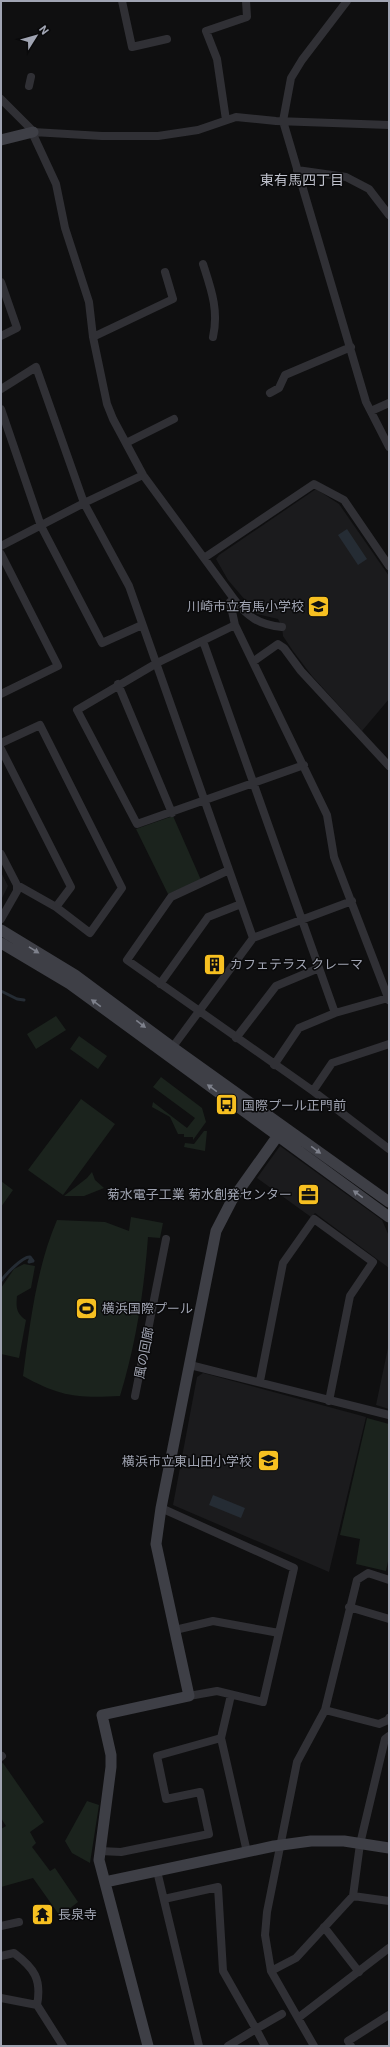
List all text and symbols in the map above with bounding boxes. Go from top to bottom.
north arrow [16,16,56,56]
text: N [36,23,51,37]
district label: 東有馬四丁目 [260,172,344,188]
school or university icon: 川崎市立有馬小学校 [306,593,332,619]
place label: 川崎市立有馬小学校 [187,599,304,614]
one-way arrow [28,946,40,953]
building icon: カフェテラス クレーマ [202,951,228,977]
place label: カフェテラス クレーマ [230,957,363,972]
one-way arrow [90,999,101,1007]
one-way arrow [136,1019,147,1028]
one-way arrow [207,1084,217,1092]
bus stop icon: 国際プール正門前 [214,1092,240,1118]
place label: 国際プール正門前 [242,1098,346,1113]
one-way arrow [310,1146,321,1154]
office icon: 菊水電子工業 菊水創発センター [295,1181,321,1207]
place label: 菊水電子工業 菊水創発センター [107,1187,292,1202]
one-way arrow [352,1190,363,1198]
sports icon: 横浜国際プール [74,1295,100,1321]
place label: 横浜国際プール [102,1301,193,1316]
street label: 風の回廊 [132,1326,156,1380]
school or university icon: 横浜市立東山田小学校 [255,1448,281,1474]
place label: 横浜市立東山田小学校 [122,1454,252,1469]
temple icon: 長泉寺 [29,1901,55,1927]
place label: 長泉寺 [58,1907,97,1922]

